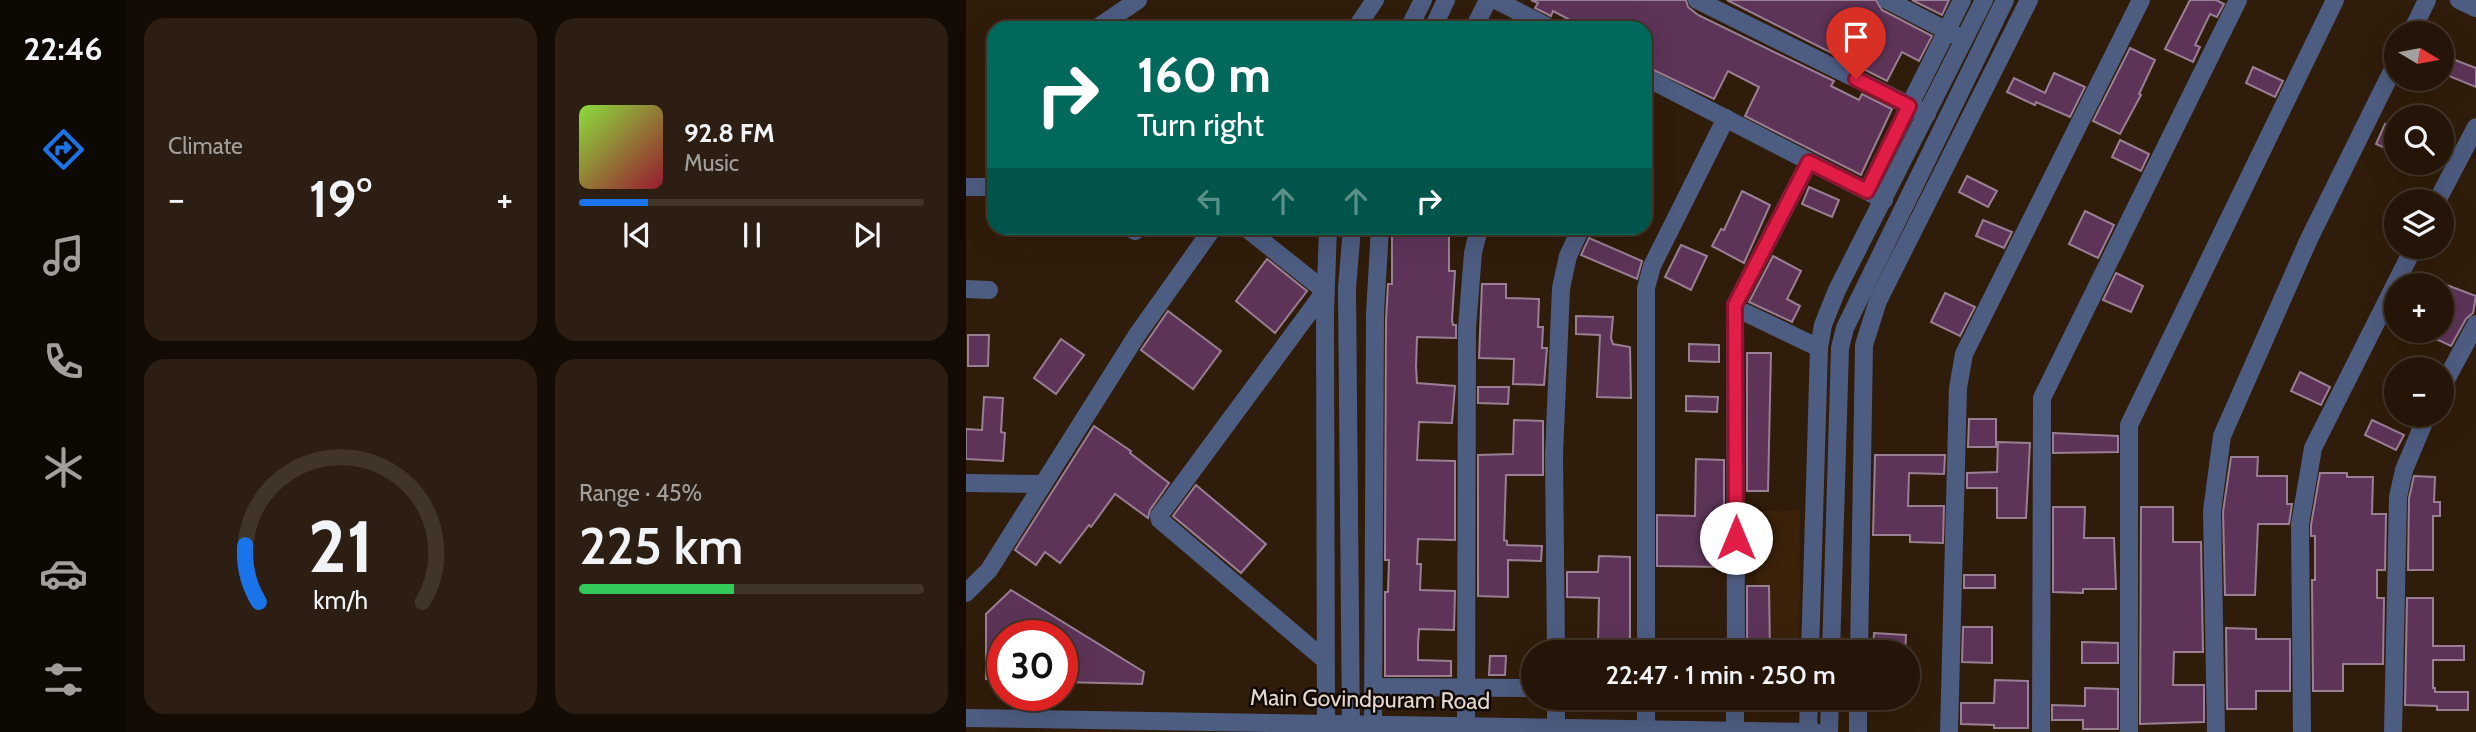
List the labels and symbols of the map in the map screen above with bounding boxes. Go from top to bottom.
pin [1826,7,1886,79]
north arrow [2384,21,2454,91]
position arrow [1699,501,1773,575]
speed limit sign: 30 [987,620,1078,711]
street label: Main Govindpuram Road [1250,683,1490,715]

